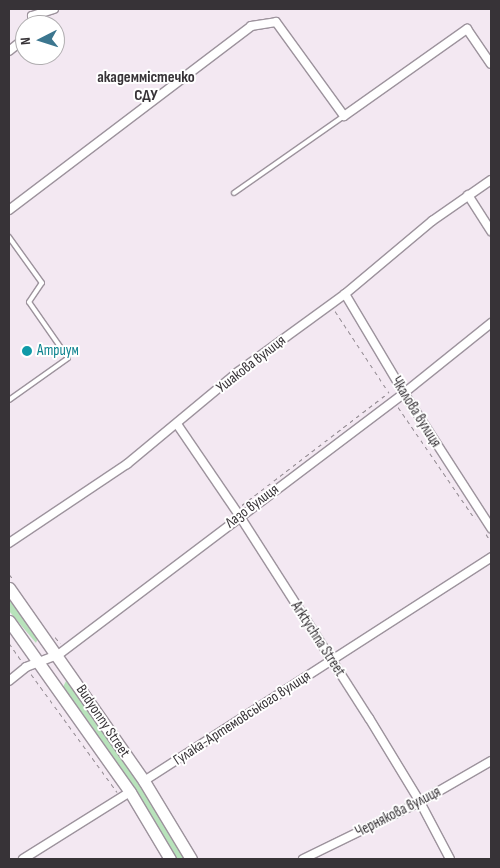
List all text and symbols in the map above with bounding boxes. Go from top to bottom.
north arrow [15,15,65,65]
text: N [17,37,34,46]
district label: академмістечко СДУ [97,68,195,106]
street label: Ушакова вулиця [213,331,289,397]
place label: Атриум [37,342,79,360]
marker: Атриум [21,345,33,357]
street label: Чкалова вулиця [387,373,445,451]
street label: Лазо вулиця [222,480,282,532]
street label: Arktychna Street [287,598,349,680]
street label: Гулака-Артемовського вулиця [170,667,314,769]
street label: Budyonny Street [72,681,134,761]
street label: Чернякова вулиця [352,783,444,841]

